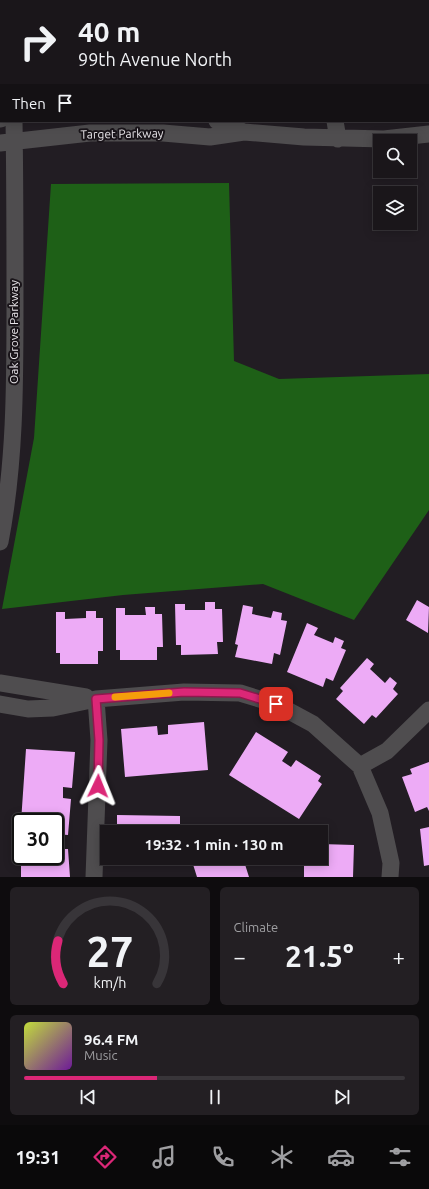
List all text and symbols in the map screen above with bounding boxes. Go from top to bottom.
icon: right [12,16,64,68]
text: 40 m [78,16,140,47]
text: 99th Avenue North [78,49,232,69]
icon: arrive [54,92,76,114]
text: Then [12,95,46,112]
street label: Target Parkway [80,126,164,141]
map controls [373,134,417,230]
button: search [373,134,417,178]
button: layers [373,186,417,230]
street label: Oak Grove Parkway [7,280,20,384]
pin [259,687,293,721]
icon: arrive [265,693,287,715]
position arrow [77,765,119,807]
speed limit sign: 30 [12,813,64,865]
text: 19:32 · 1 min · 130 m [145,836,283,853]
text: Climate [234,920,278,934]
text: 27 [86,928,133,975]
text: 21.5° [285,939,354,973]
text: − [234,944,246,969]
text: + [393,944,405,969]
text: km/h [93,975,126,991]
text: 96.4 FM [84,1031,138,1048]
text: Music [84,1048,118,1062]
icon: previous [77,1086,99,1108]
icon: pause [204,1086,226,1108]
icon: next [331,1086,353,1108]
icon: directions [91,1143,119,1171]
icon: music [150,1143,178,1171]
icon: phone [209,1143,237,1171]
icon: climate [268,1143,296,1171]
icon: car [327,1143,355,1171]
icon: filters [386,1143,414,1171]
text: 19:31 [15,1147,60,1167]

